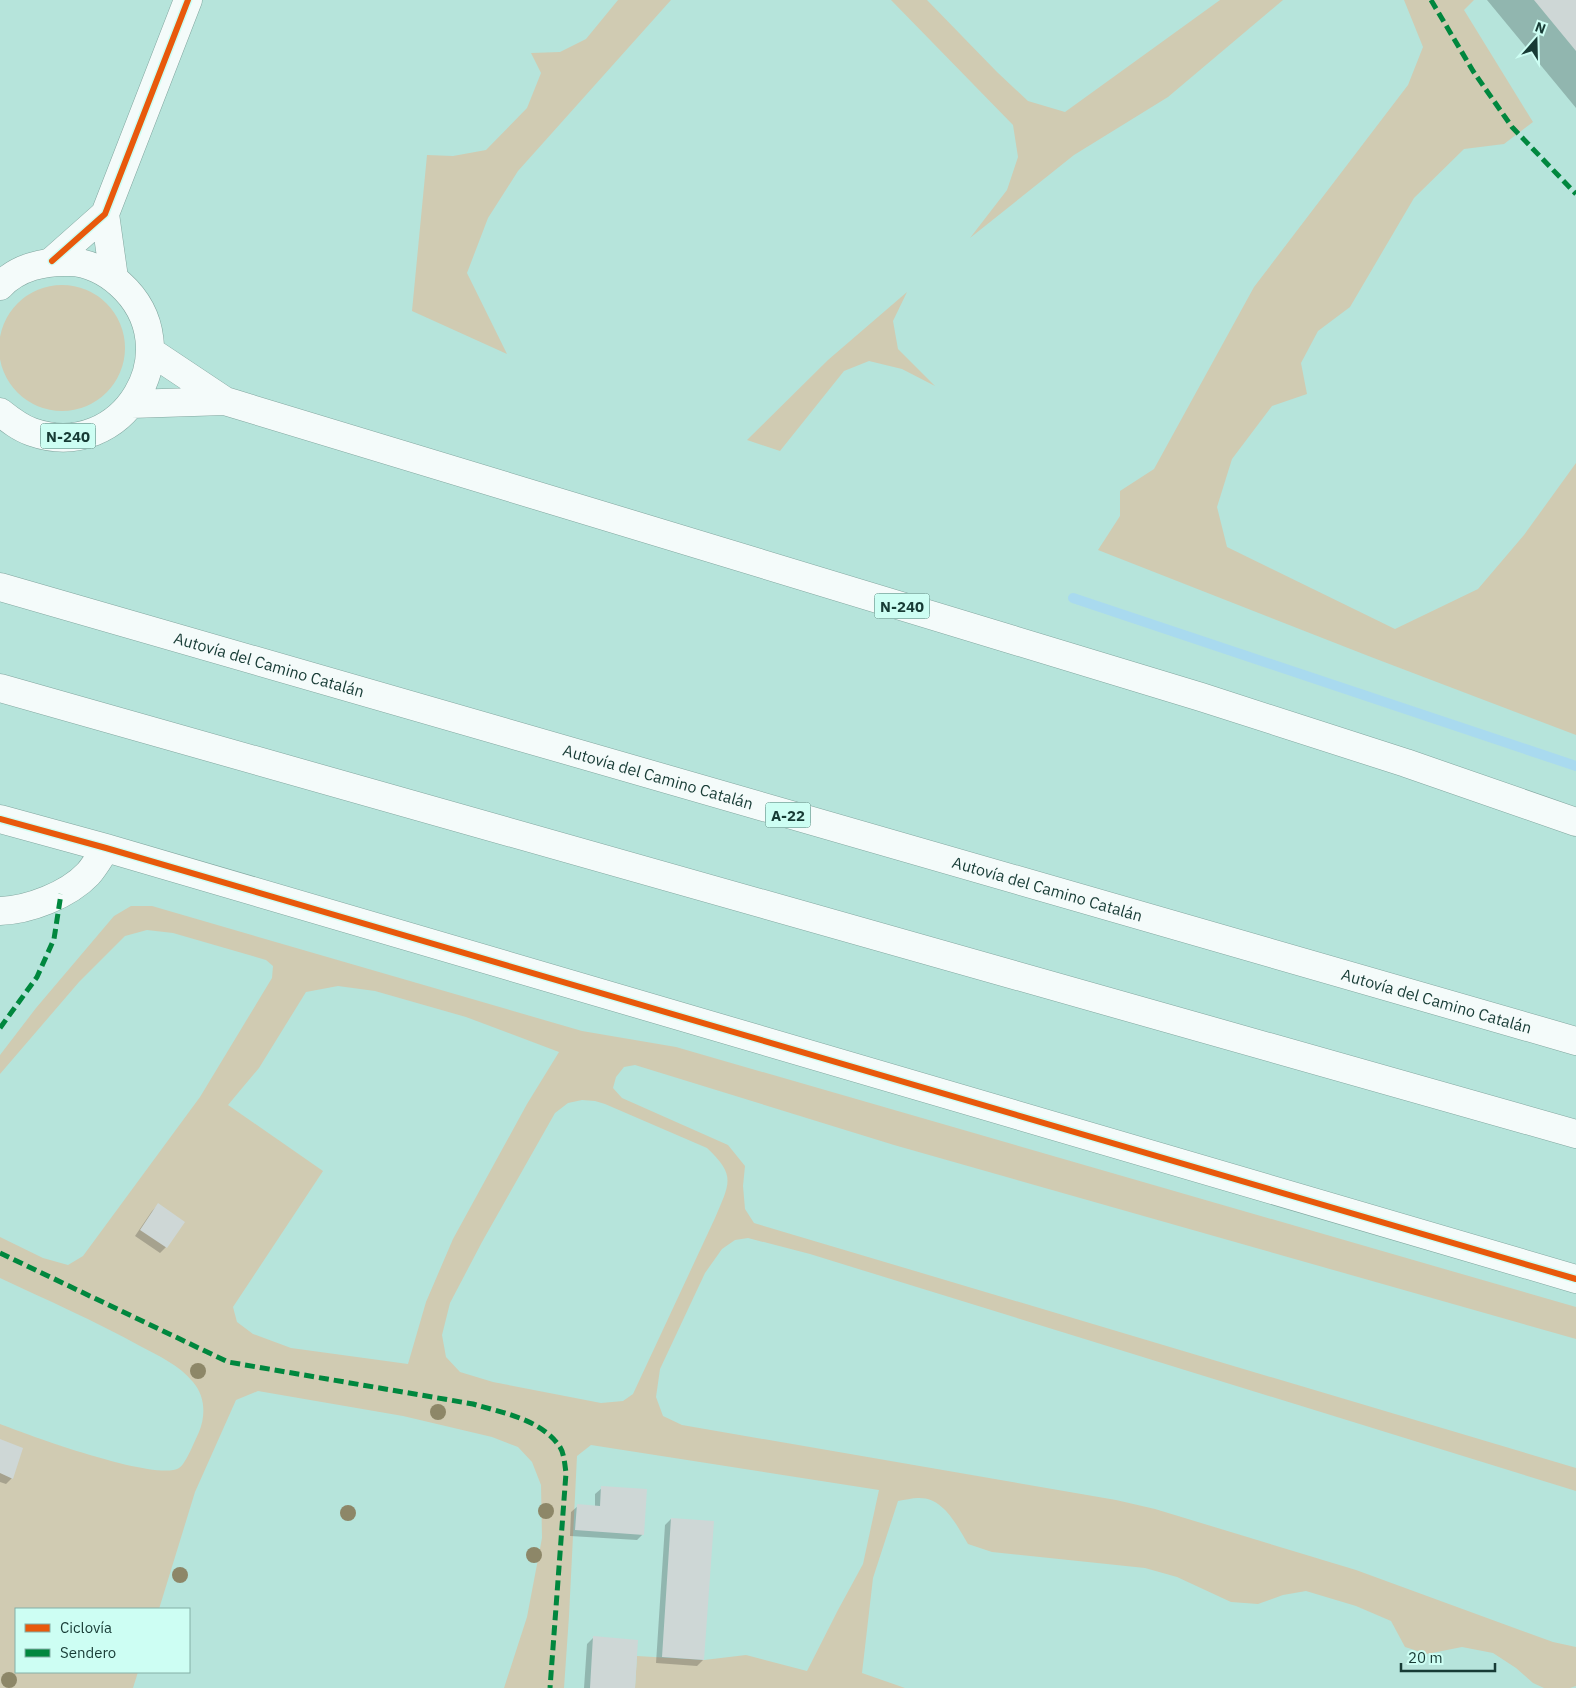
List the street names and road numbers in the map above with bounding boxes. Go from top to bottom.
road number: N-240 [40,424,96,448]
road number: N-240 [874,594,930,618]
street label: Autovía del Camino Catalán [172,628,367,701]
street label: Autovía del Camino Catalán [561,740,756,814]
road number: A-22 [766,802,810,828]
street label: Autovía del Camino Catalán [950,852,1145,926]
street label: Autovía del Camino Catalán [1339,964,1534,1038]

